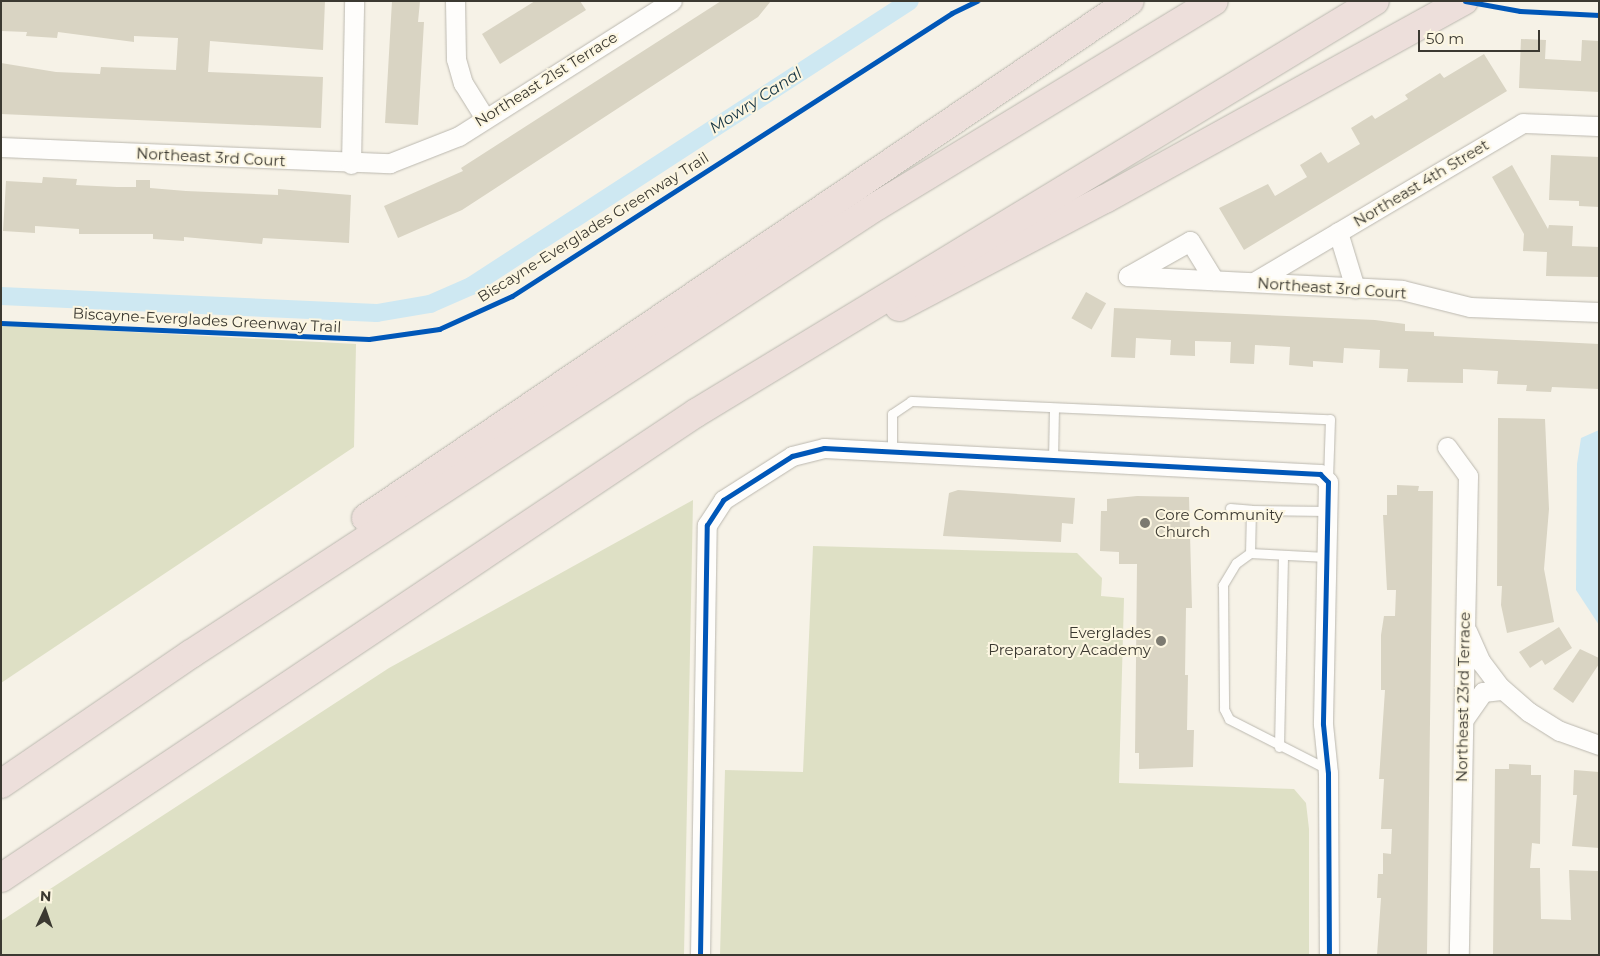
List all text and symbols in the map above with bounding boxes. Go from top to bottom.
scale bar [1420,20,1542,52]
street label: Northeast 21st Terrace [471,28,621,130]
text: 50 m [1426,29,1464,48]
water label: Mowry Canal [706,64,806,138]
street label: Northeast 4th Street [1350,135,1492,231]
street label: Northeast 3rd Court [136,144,286,170]
street label: Biscayne-Everglades Greenway Trail [474,148,712,306]
street label: Northeast 3rd Court [1257,274,1407,302]
street label: Biscayne-Everglades Greenway Trail [72,304,342,336]
place label: Core Community Church [1155,505,1283,540]
marker: Core Community Church [1139,517,1151,529]
street label: Northeast 23rd Terrace [1453,612,1473,782]
place label: Everglades Preparatory Academy [988,623,1151,658]
marker: Everglades Preparatory Academy [1155,635,1167,647]
north arrow [20,886,70,936]
text: N [40,887,52,905]

